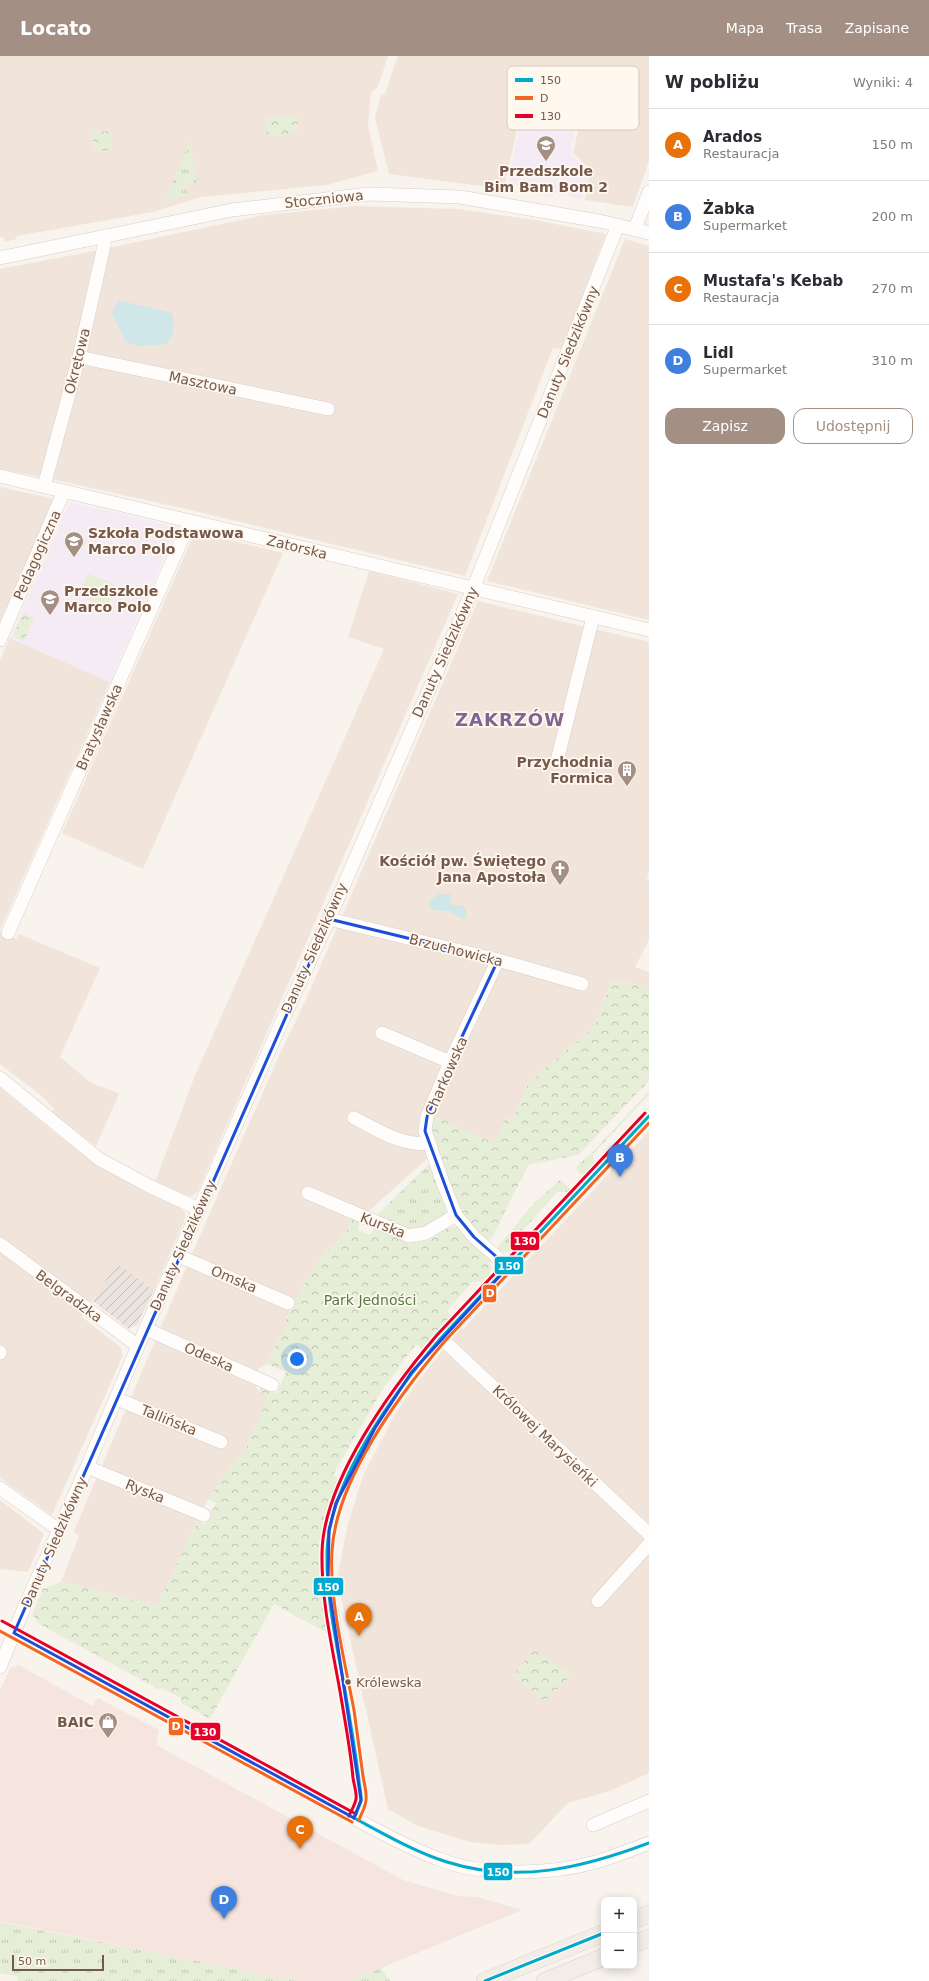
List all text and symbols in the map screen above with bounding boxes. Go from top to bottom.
text: Locato [20,17,91,39]
text: Mapa [726,20,764,36]
text: Trasa [786,20,823,36]
text: Zapisane [845,20,909,36]
legend [507,66,639,130]
text: W pobliżu [665,72,759,92]
text: 150 [540,74,561,87]
text: Wyniki: 4 [853,75,913,90]
text: D [540,92,548,105]
text: 130 [540,110,561,123]
text: Arados [703,128,762,146]
school or university icon: Przedszkole Bim Bam Bom 2 [535,134,557,162]
text: A [673,137,683,152]
text: 150 m [871,137,913,152]
text: Restauracja [703,146,780,161]
place label: Przedszkole Bim Bam Bom 2 [484,163,608,195]
street label: Stoczniowa [284,187,364,211]
text: Żabka [703,200,755,218]
text: B [673,209,683,224]
text: 200 m [871,209,913,224]
text: Supermarket [703,218,787,233]
text: Mustafa's Kebab [703,272,843,290]
text: C [673,281,683,296]
text: 270 m [871,281,913,296]
street label: Danuty Siedzikówny [534,283,602,421]
text: Restauracja [703,290,780,305]
street label: Okrętowa [61,326,93,396]
text: Lidl [703,344,734,362]
text: D [673,353,683,368]
text: 310 m [871,353,913,368]
text: Supermarket [703,362,787,377]
street label: Masztowa [167,368,239,398]
button: Zapisz [665,408,785,444]
button: Udostępnij [793,408,913,444]
street label: Pedagogiczna [10,508,64,602]
place label: Szkoła Podstawowa Marco Polo [88,525,244,557]
school or university icon: Szkoła Podstawowa Marco Polo [63,530,85,558]
street label: Zatorska [265,532,329,562]
place label: Przedszkole Marco Polo [64,583,158,615]
street label: Danuty Siedzikówny [409,584,481,720]
school or university icon: Przedszkole Marco Polo [39,588,61,616]
street label: Bratysławska [73,681,125,773]
district label: ZAKRZÓW [455,709,565,730]
place label: Przychodnia Formica [516,754,613,786]
building icon: Przychodnia Formica [616,759,638,787]
place label: Kościół pw. Świętego Jana Apostoła [379,852,546,885]
church icon: Kościół pw. Świętego Jana Apostoła [549,858,571,886]
street label: Danuty Siedzikówny [278,880,350,1016]
street label: Brzuchowicka [407,931,505,969]
street label: Charkowska [422,1034,470,1118]
pin: B [607,1144,633,1177]
street label: Danuty Siedzikówny [147,1177,219,1313]
street label: Kurska [358,1209,408,1241]
line badge: 130 [510,1231,540,1251]
text: 130 [514,1235,537,1248]
line badge: 150 [494,1256,524,1275]
text: 150 [498,1260,521,1273]
street label: Omska [209,1262,259,1296]
street label: Belgradzka [33,1267,105,1325]
line badge: D [482,1284,497,1303]
text: D [485,1287,495,1300]
park label: Park Jedności [324,1292,416,1308]
street label: Odeska [182,1339,236,1375]
your location [287,1349,307,1369]
street label: Królowej Marysieńki [489,1382,601,1490]
street label: Tallińska [138,1401,199,1438]
street label: Danuty Siedzikówny [18,1474,90,1610]
street label: Ryska [123,1476,167,1506]
line badge: 150 [313,1577,344,1596]
text: 150 [317,1581,340,1594]
pin: A [346,1603,372,1636]
place label: Królewska [356,1675,422,1690]
marker: Królewska [343,1677,353,1687]
shop icon: BAIC [97,1711,119,1739]
place label: BAIC [57,1714,94,1730]
line badge: D [168,1717,184,1736]
text: D [171,1720,181,1733]
line badge: 130 [190,1722,221,1741]
text: 130 [194,1726,217,1739]
pin: C [287,1816,313,1849]
line badge: 150 [483,1862,513,1881]
text: 150 [487,1866,510,1879]
pin: D [211,1886,237,1919]
map controls [601,1897,637,1969]
button: + [601,1897,637,1933]
button: − [601,1933,637,1969]
scale bar [12,1953,104,1972]
text: 50 m [18,1955,46,1968]

